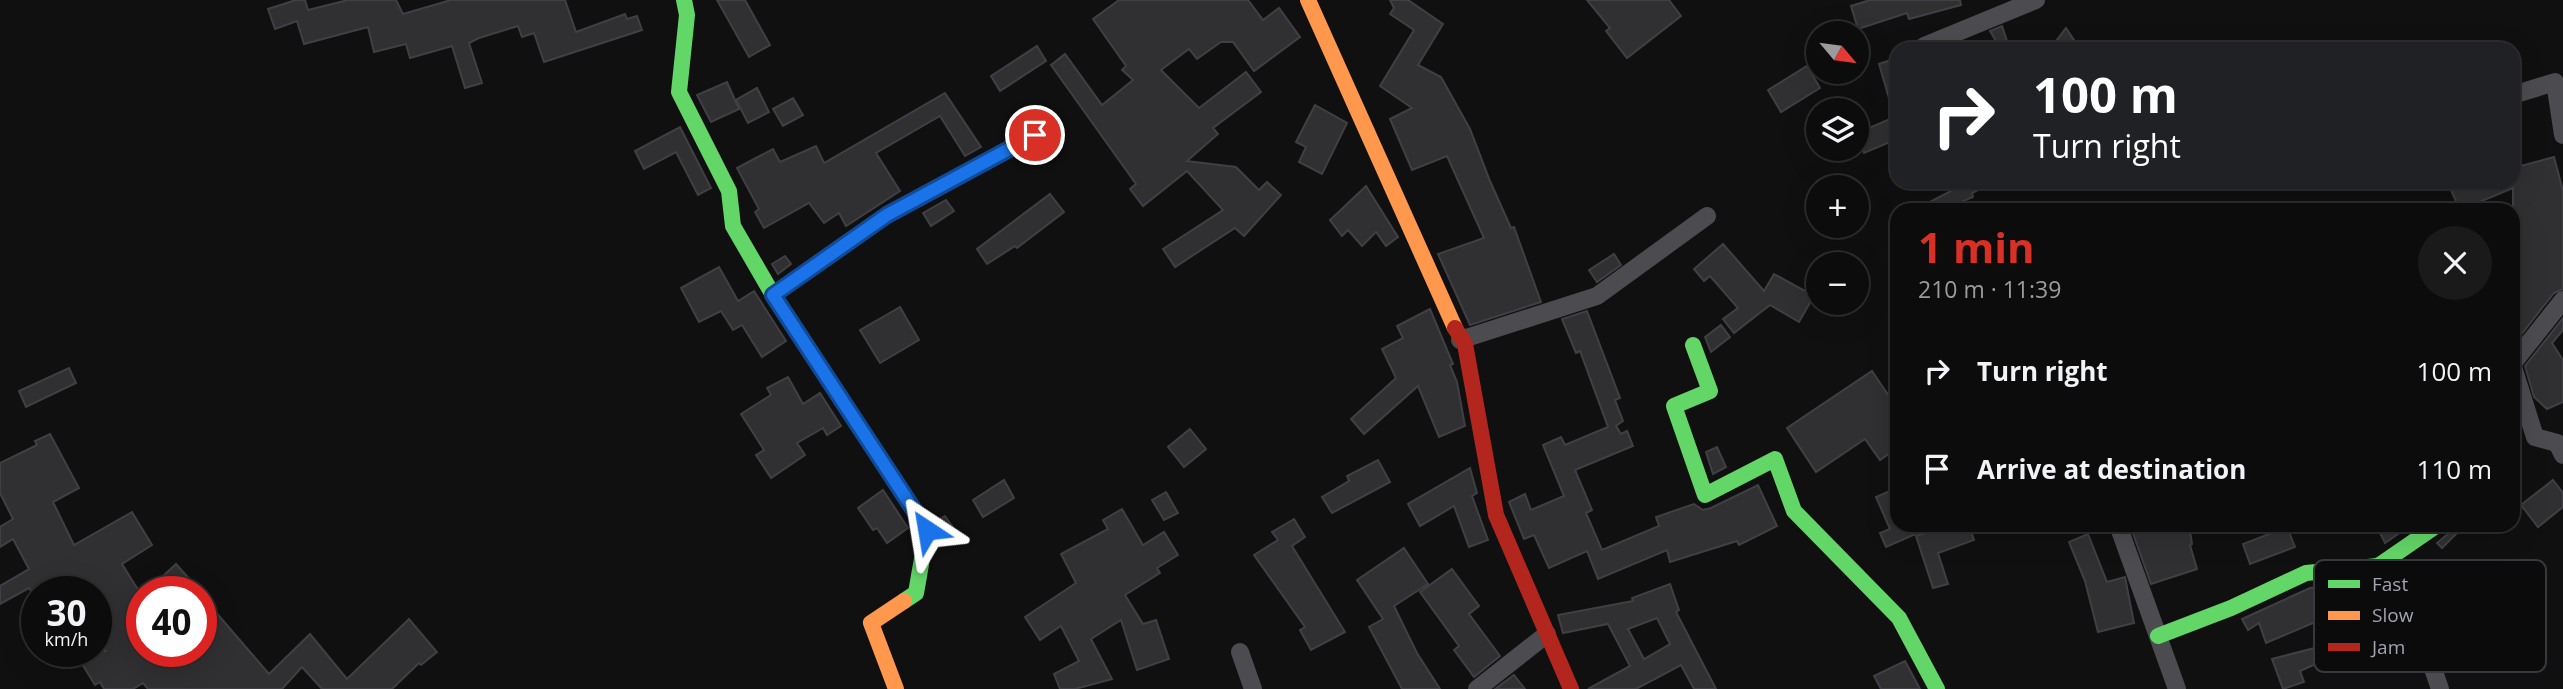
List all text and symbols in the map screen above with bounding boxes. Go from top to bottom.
north arrow [1806,21,1869,84]
map controls [1806,21,1869,315]
text: 100 m [2033,61,2178,127]
icon: right [1918,70,2009,161]
button: layers [1806,98,1869,161]
pin [1005,105,1065,165]
icon: arrive [1016,116,1054,154]
text: Turn right [2033,124,2181,167]
button: + [1806,175,1869,238]
text: 1 min [1918,218,2035,275]
button: close [2418,226,2492,300]
button: − [1806,252,1869,315]
text: 210 m · 11:39 [1918,273,2061,305]
icon: right [1918,352,1956,390]
text: Turn right [1977,353,2108,389]
text: 100 m [2417,353,2492,389]
icon: arrive [1918,450,1956,488]
text: Arrive at destination [1977,451,2246,487]
text: 110 m [2417,451,2492,487]
position arrow [890,493,964,567]
legend [2314,560,2546,672]
text: Fast [2372,571,2408,597]
speed limit sign: 40 [126,576,217,667]
text: 30 [46,589,87,636]
text: Slow [2372,602,2414,628]
text: km/h [45,627,88,651]
text: Jam [2370,634,2405,660]

